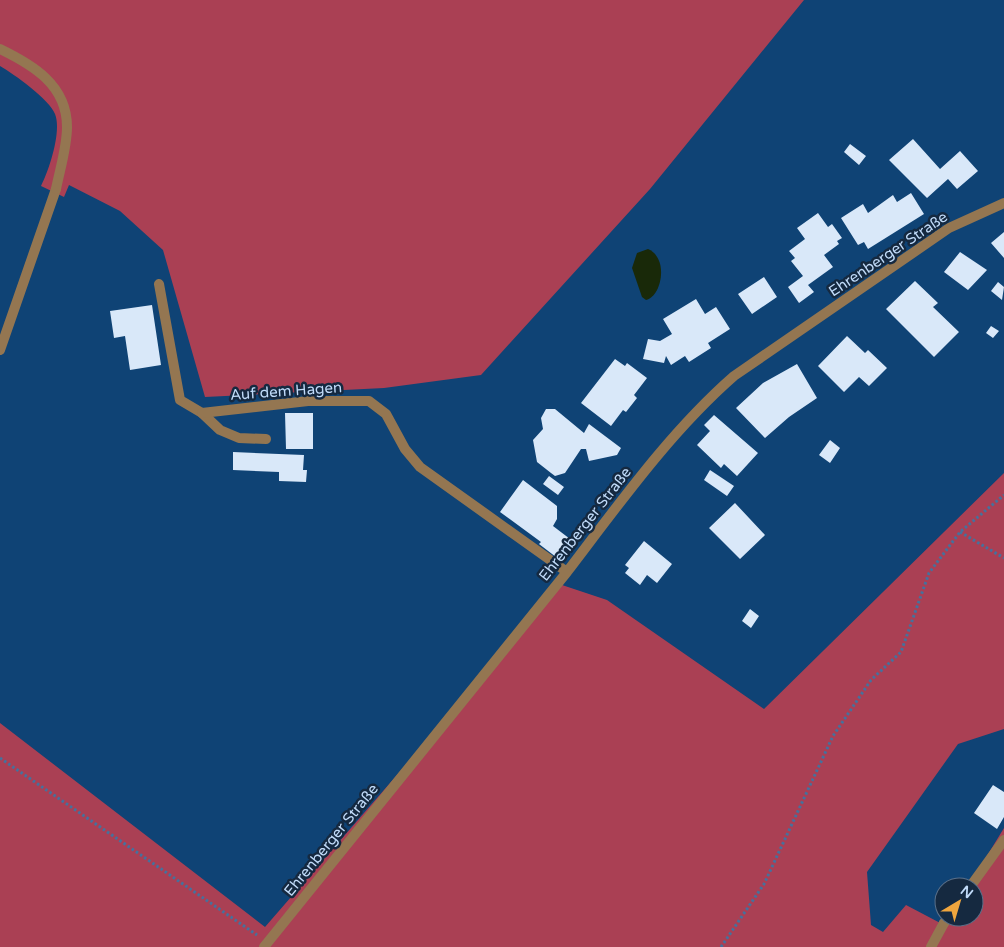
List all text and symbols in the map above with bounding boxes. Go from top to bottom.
street label: Ehrenberger Straße [825,208,951,300]
street label: Auf dem Hagen [229,378,343,404]
street label: Ehrenberger Straße [535,464,635,584]
street label: Ehrenberger Straße [280,780,382,900]
north arrow [934,877,984,927]
text: N [957,882,976,902]

